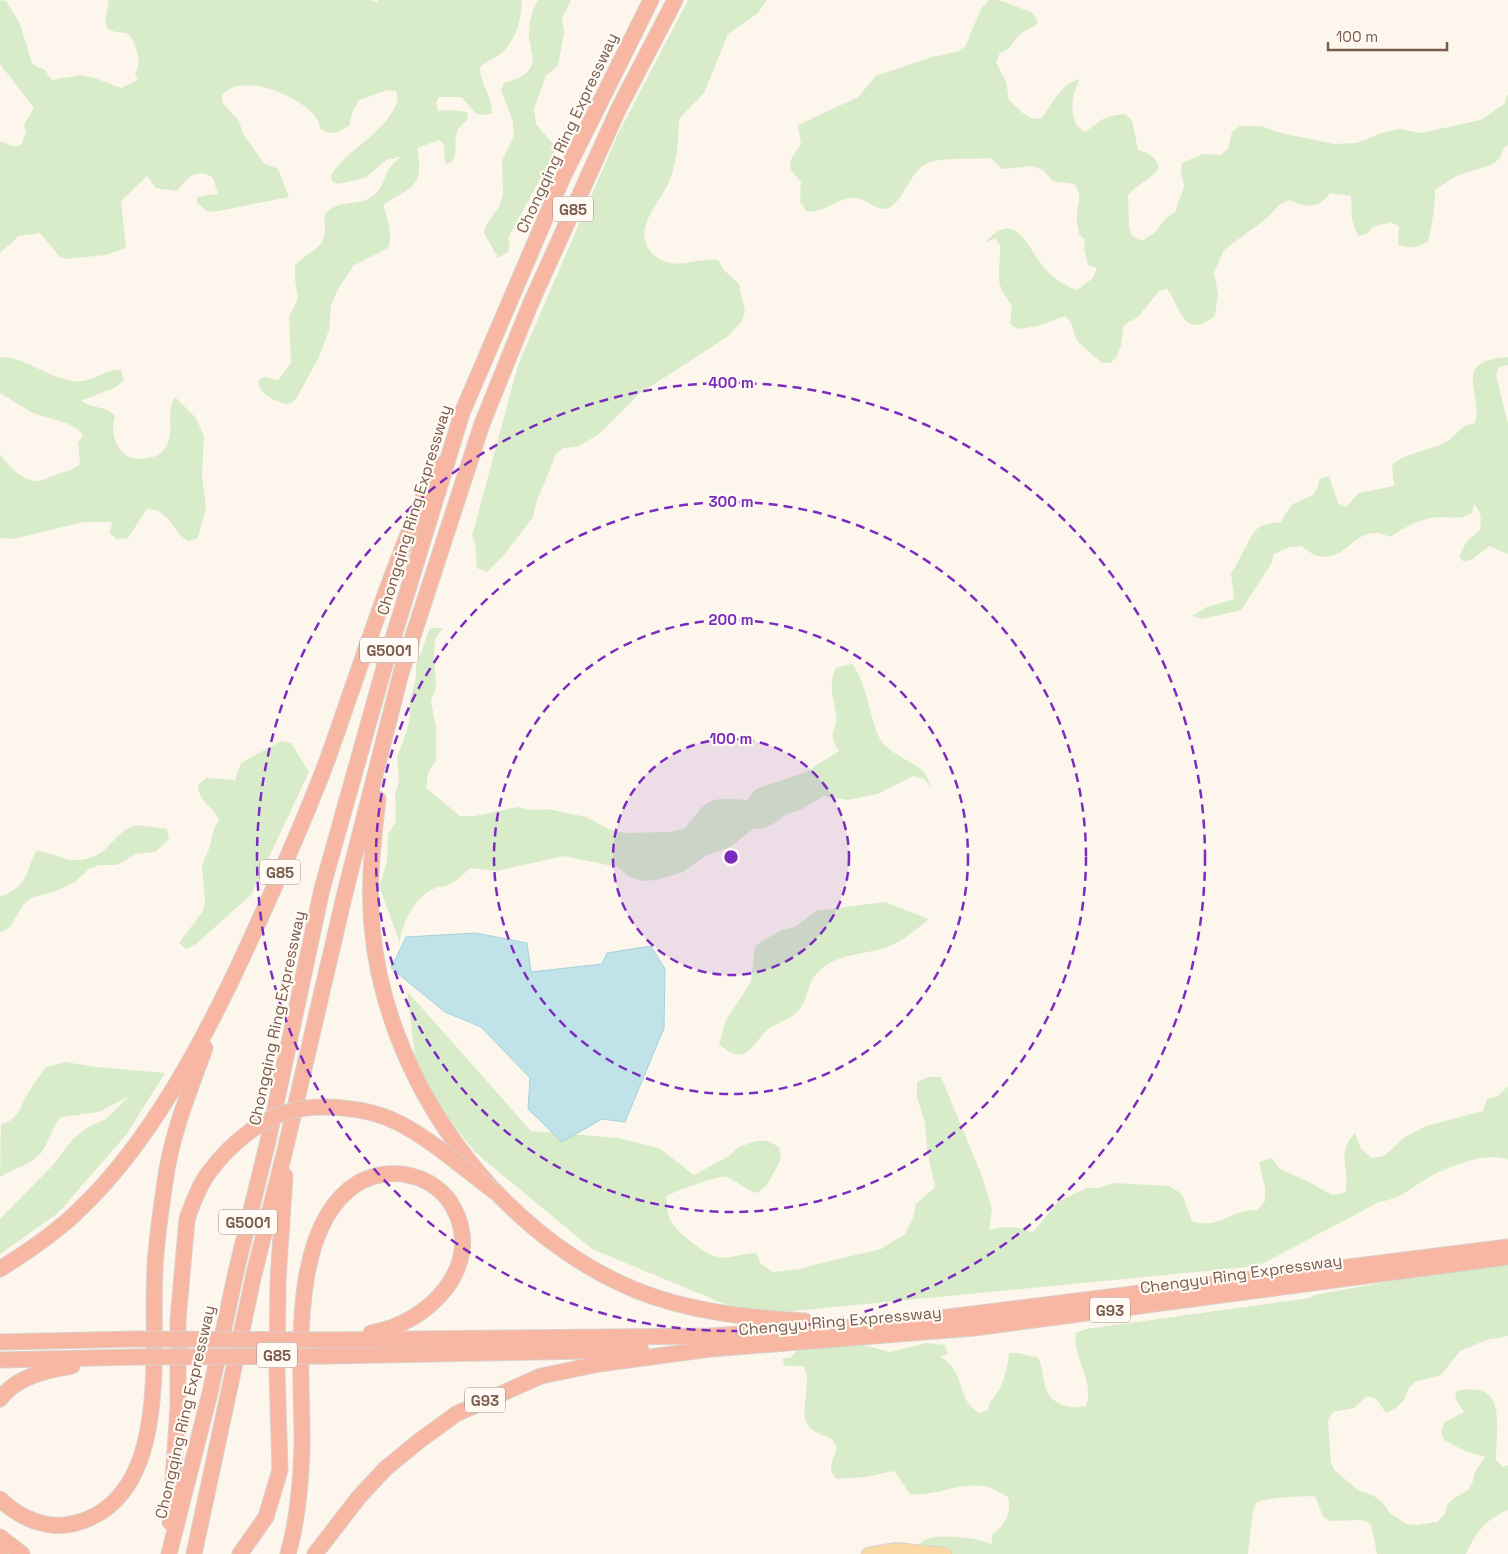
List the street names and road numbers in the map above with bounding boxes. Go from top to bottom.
street label: Chongqing Ring Expressway [511,29,623,237]
road number: G85 [553,196,593,222]
street label: Chongqing Ring Expressway [372,402,456,618]
road number: G5001 [360,638,418,662]
road number: G85 [260,860,300,884]
street label: Chongqing Ring Expressway [244,909,310,1127]
road number: G5001 [219,1210,277,1234]
street label: Chengyu Ring Expressway [1139,1249,1343,1299]
road number: G93 [1090,1298,1130,1322]
street label: Chengyu Ring Expressway [738,1302,942,1340]
street label: Chongqing Ring Expressway [150,1303,220,1521]
road number: G85 [257,1342,297,1368]
road number: G93 [465,1388,505,1412]

